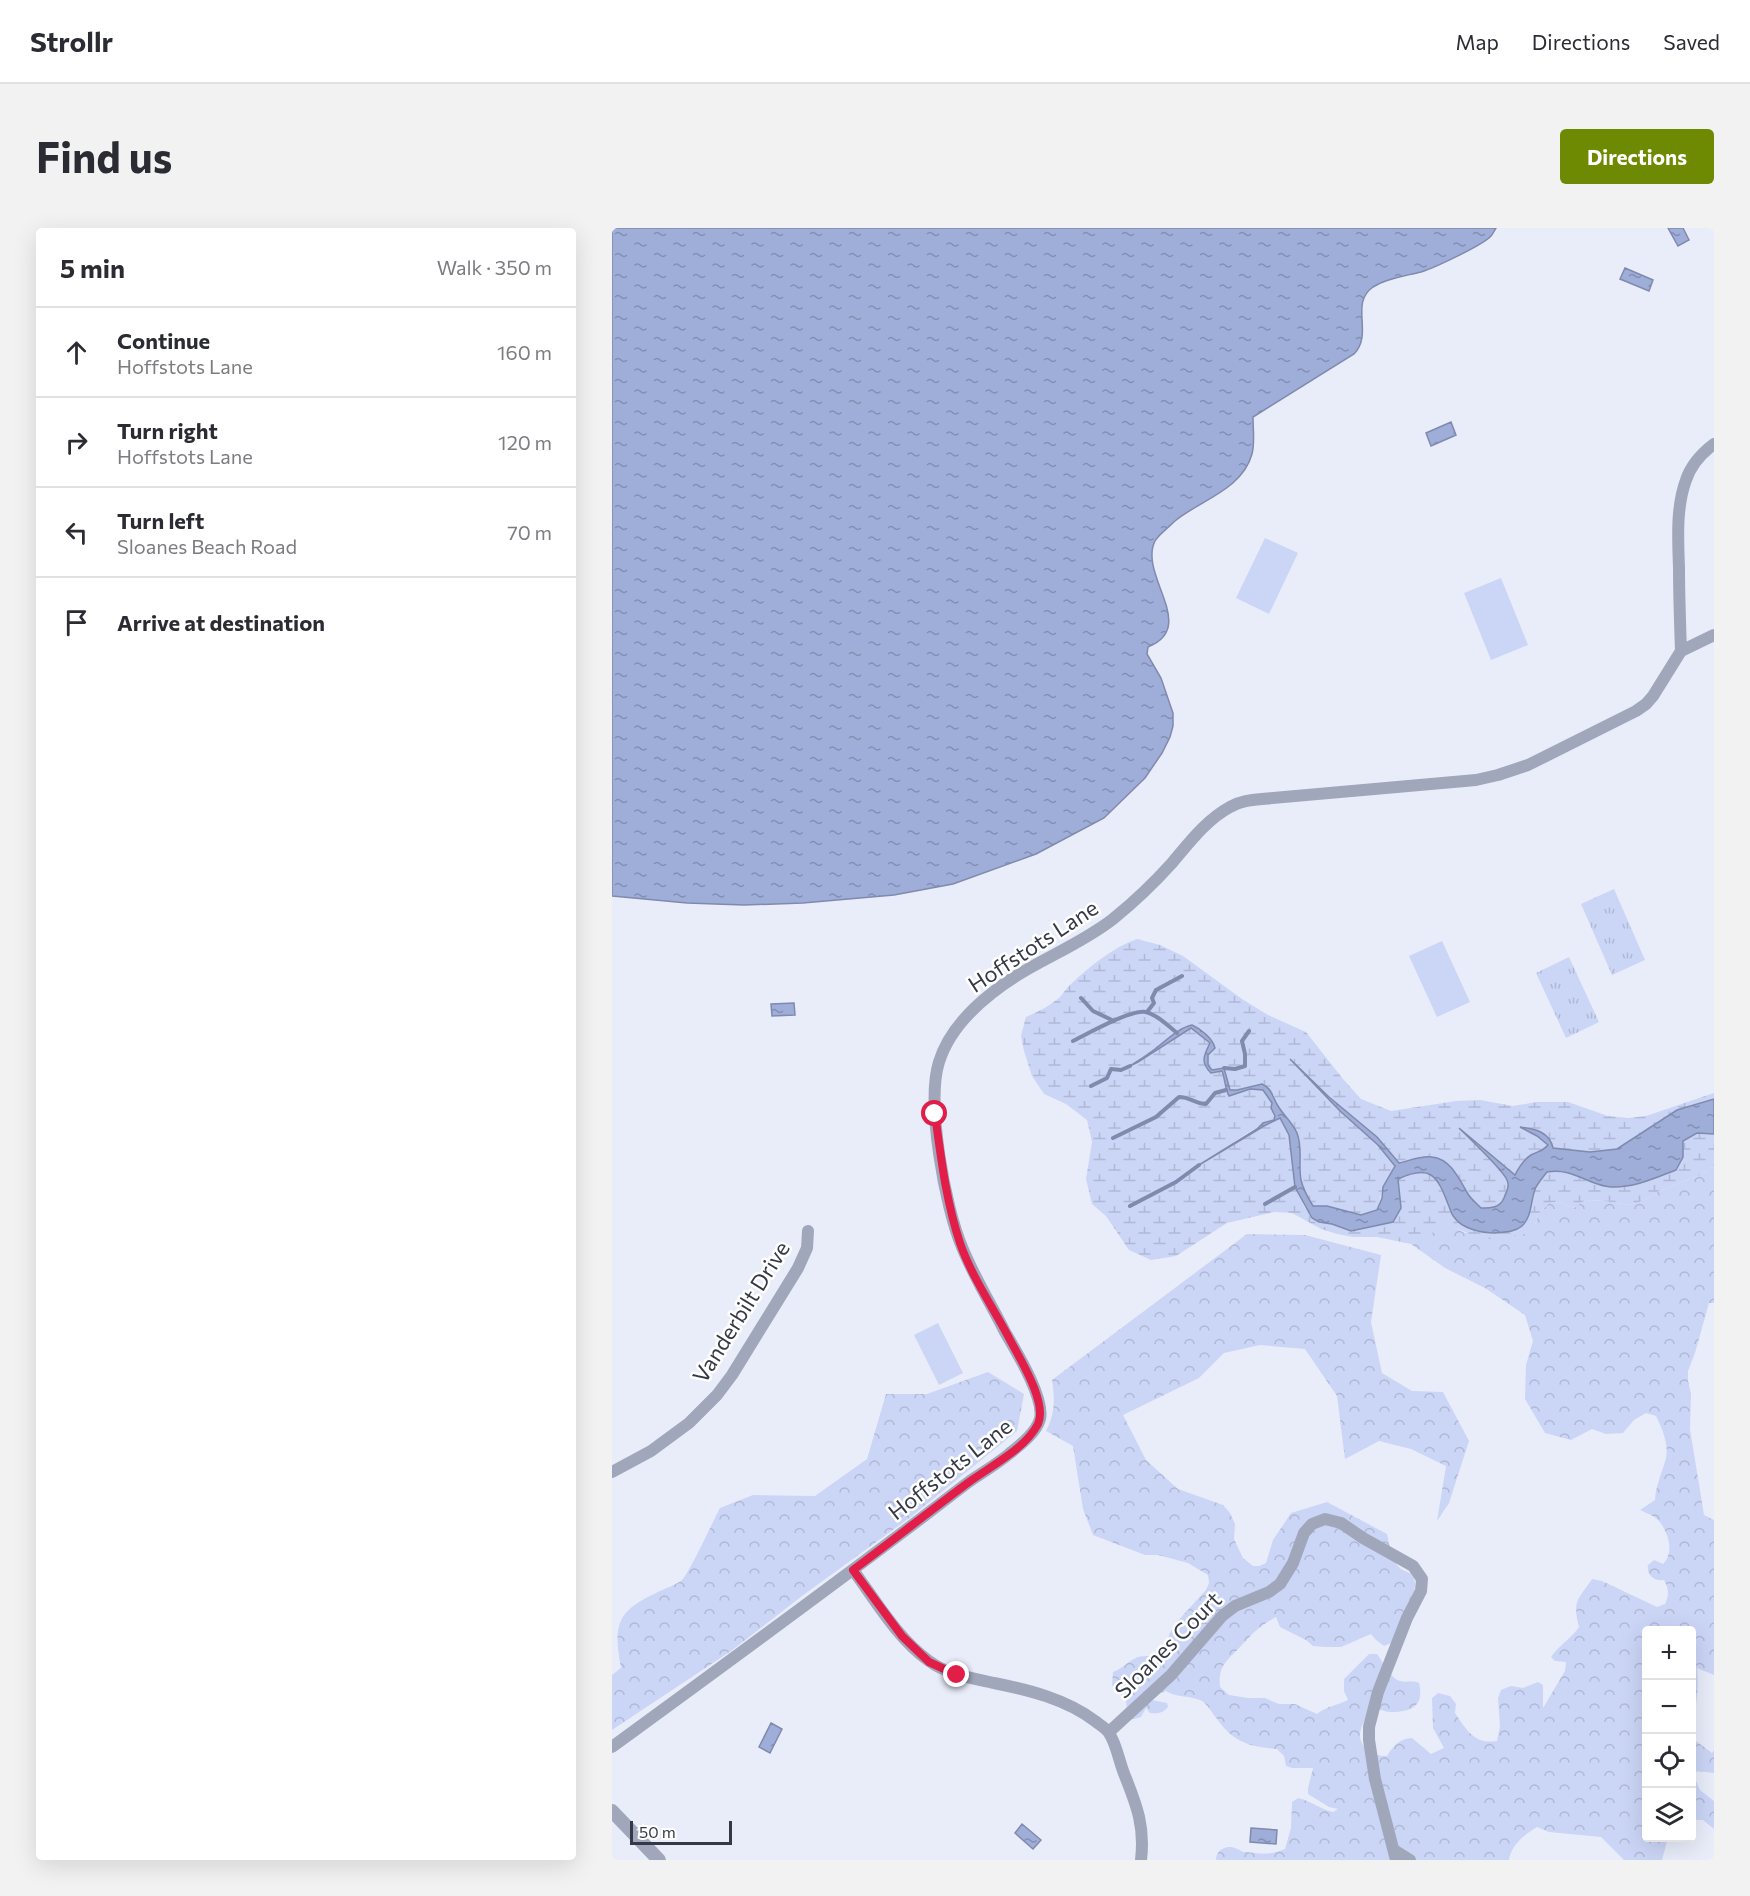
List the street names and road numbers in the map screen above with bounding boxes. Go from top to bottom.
street label: Hoffstots Lane [963,894,1103,998]
street label: Vanderbilt Drive [686,1236,795,1387]
street label: Hoffstots Lane [883,1412,1017,1525]
street label: Sloanes Court [1109,1586,1227,1704]

